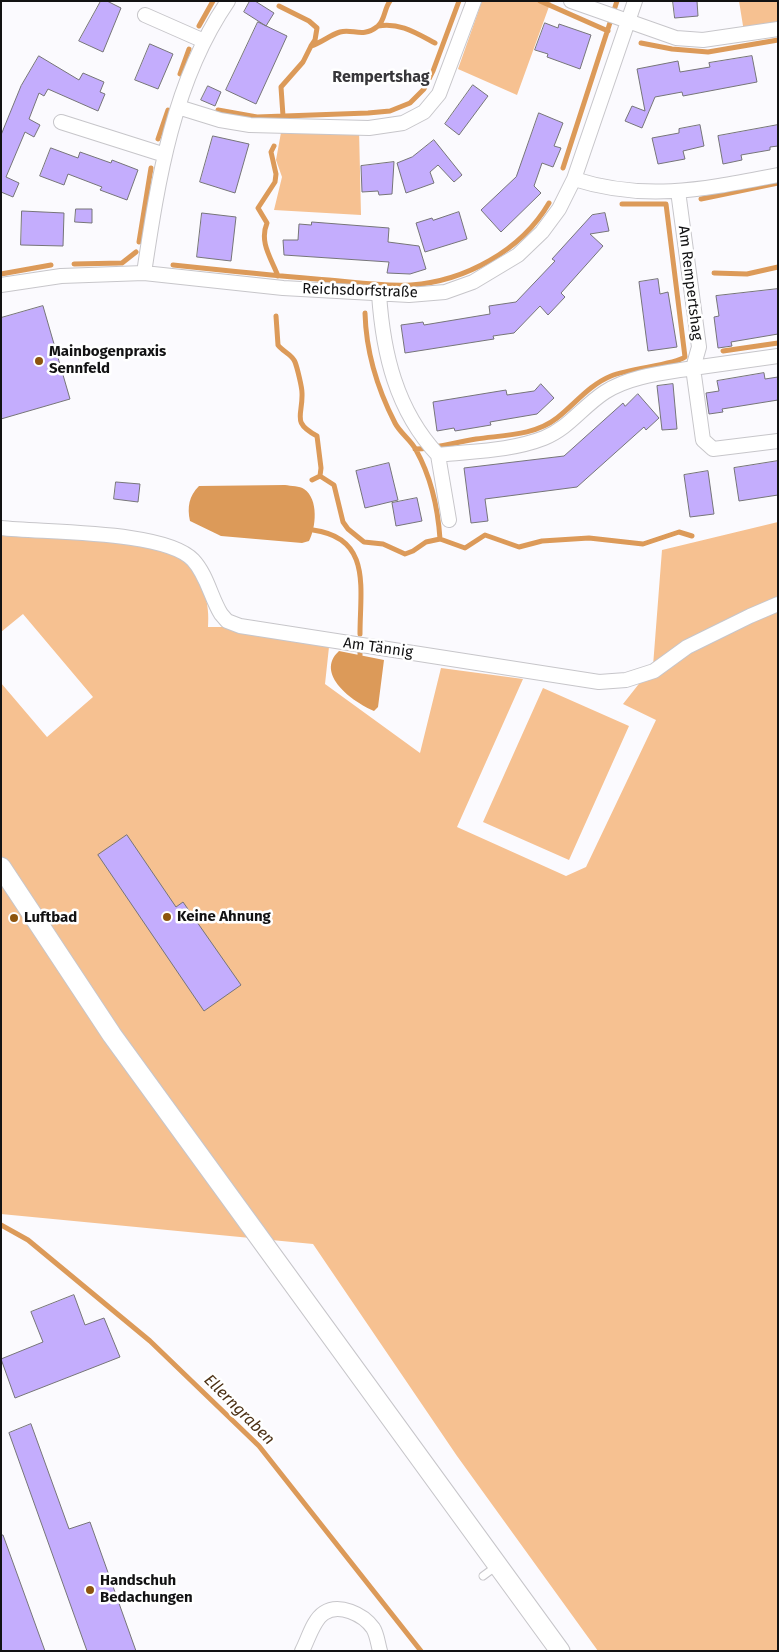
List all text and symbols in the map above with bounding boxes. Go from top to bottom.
district label: Rempertshag [332,68,430,88]
street label: Am Rempertshag [674,225,706,341]
street label: Reichsdorfstraße [302,280,418,302]
place label: Mainbogenpraxis Sennfeld [49,343,166,378]
marker: Mainbogenpraxis Sennfeld [33,355,45,367]
street label: Am Tännig [342,634,414,662]
place label: Keine Ahnung [177,908,271,926]
place label: Luftbad [24,909,77,927]
marker: Keine Ahnung [161,911,173,923]
marker: Luftbad [8,912,20,924]
water label: Ellerngraben [200,1371,278,1449]
place label: Handschuh Bedachungen [100,1572,193,1607]
marker: Handschuh Bedachungen [84,1584,96,1596]

